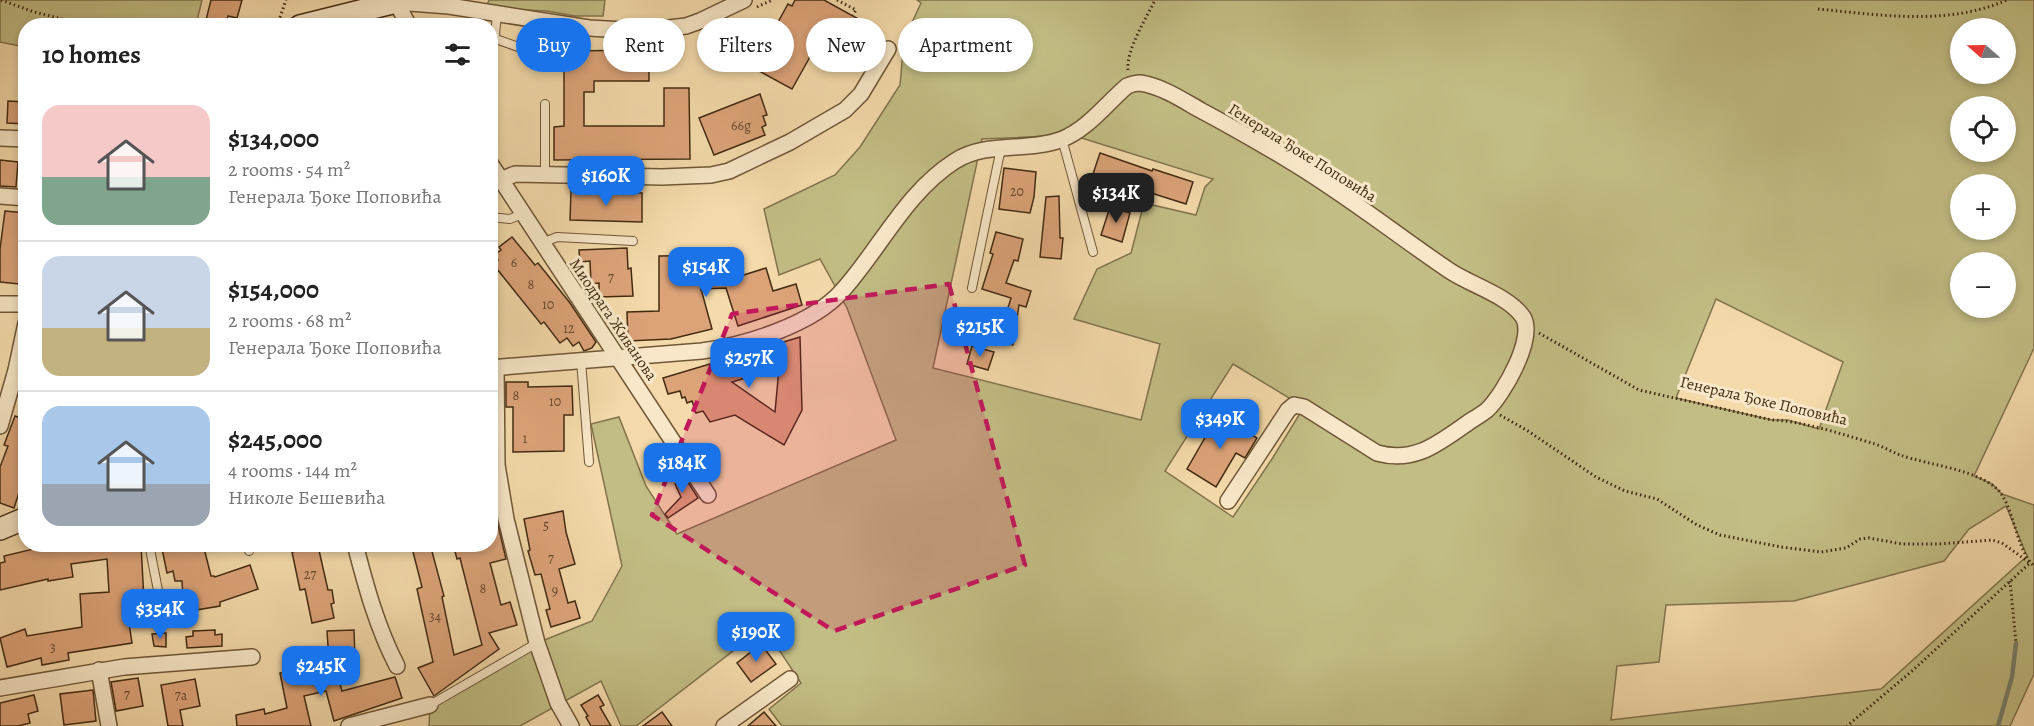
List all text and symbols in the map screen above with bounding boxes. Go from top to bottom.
chip: Buy [516,18,591,72]
chip: Rent [603,18,685,72]
chip: Filters [697,18,794,72]
chip: New [806,18,886,72]
chip: Apartment [898,18,1033,72]
north arrow [1950,18,2016,84]
map controls [1950,18,2016,318]
text: 10 homes [42,37,141,72]
icon: filters [441,38,474,71]
button: locate [1950,96,2016,162]
street label: Генерала Ђоке Поповића [1224,98,1381,208]
house number: 66g [731,116,751,135]
text: $134,000 [228,121,319,156]
icon: home [90,129,162,201]
text: 2 rooms · 54 m² [228,156,350,183]
pin: $160K [564,156,648,207]
text: $160K [581,162,631,189]
pin: $134K [1074,173,1158,224]
button: + [1950,174,2016,240]
text: $134K [1092,179,1140,206]
house number: 20 [1010,182,1024,201]
text: Генерала Ђоке Поповића [228,183,442,210]
pin: $154K [664,247,748,298]
button: − [1950,252,2016,318]
house number: 6 [511,253,517,272]
text: $154K [682,253,730,280]
street label: Миодрага Живанова [564,254,663,386]
house number: 7 [608,268,614,287]
text: $154,000 [228,272,319,307]
house number: 8 [528,275,535,294]
icon: home [90,280,162,352]
house number: 10 [542,295,554,314]
text: 2 rooms · 68 m² [228,307,352,334]
pin: $215K [938,307,1022,358]
text: $215K [956,313,1004,340]
house number: 12 [563,319,575,338]
text: Генерала Ђоке Поповића [228,334,442,361]
pin: $257K [707,338,791,389]
text: $257K [724,344,774,371]
street label: Генерала Ђоке Поповића [1678,371,1850,431]
house number: 8 [513,386,520,405]
house number: 10 [549,392,561,411]
pin: $349K [1178,399,1262,450]
text: $349K [1195,405,1245,432]
text: $245,000 [228,422,322,457]
house number: 1 [523,429,528,448]
icon: home [90,430,162,502]
pin: $184K [640,443,724,494]
text: $184K [658,449,706,476]
text: 4 rooms · 144 m² [228,457,357,484]
text: Николе Бешевића [228,484,385,511]
house number: 5 [543,516,549,535]
house number: 7 [548,549,554,568]
house number: 27 [304,565,316,584]
house number: 8 [480,579,487,598]
house number: 9 [552,581,558,600]
pin: $354K [118,589,202,640]
text: $354K [136,595,185,622]
house number: 34 [429,607,441,626]
pin: $190K [714,612,798,663]
text: $190K [732,618,780,645]
house number: 3 [50,638,56,657]
pin: $245K [279,646,363,697]
text: $245K [296,652,346,679]
house number: 7 [124,685,130,704]
house number: 7a [175,686,188,705]

